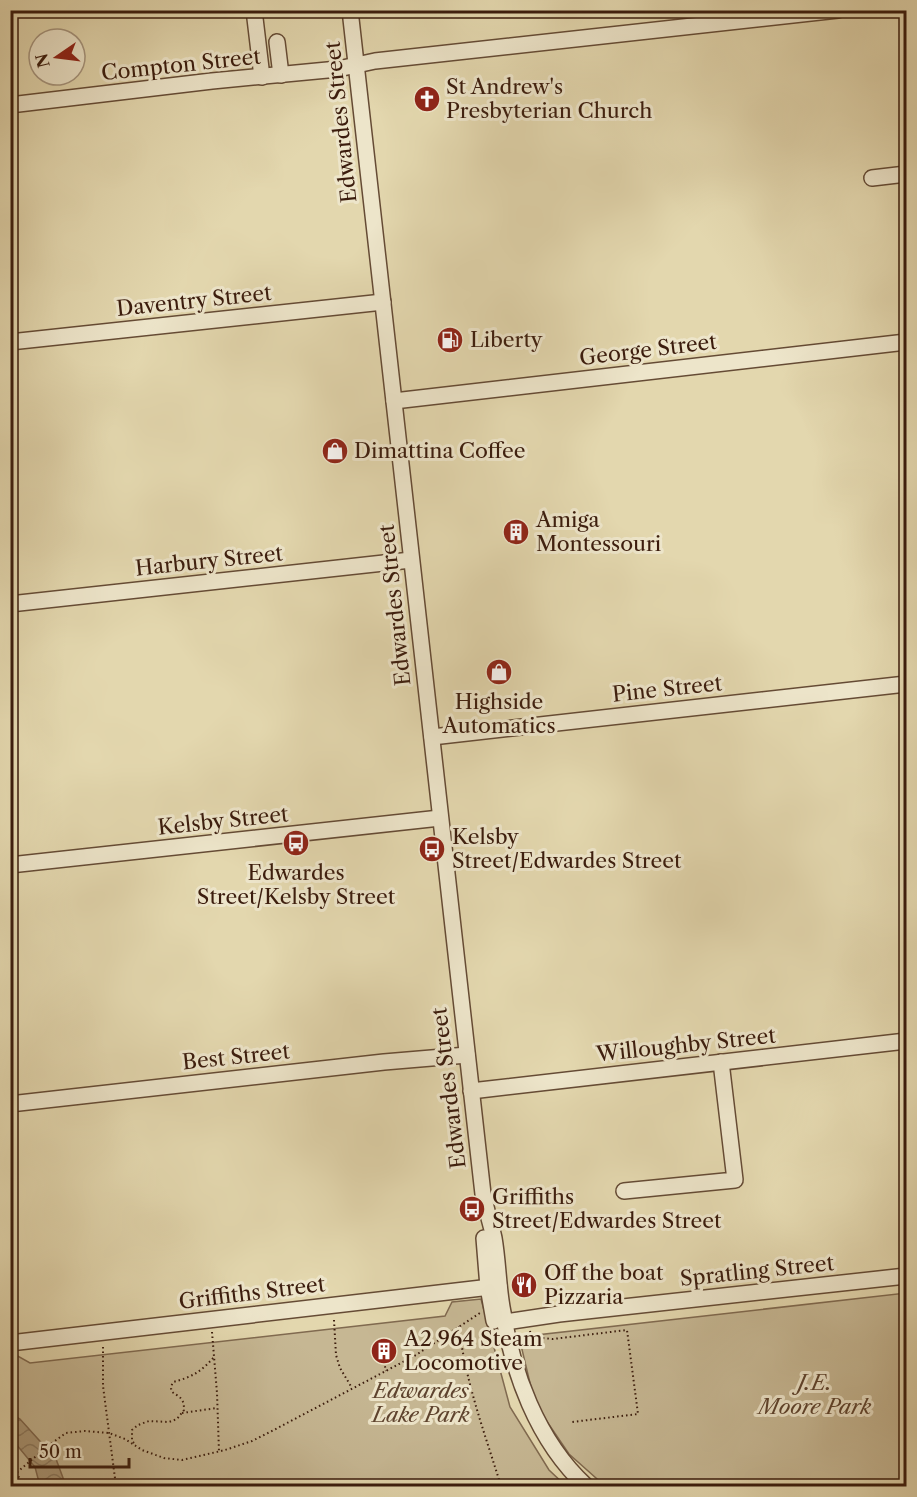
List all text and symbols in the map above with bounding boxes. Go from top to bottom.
north arrow [27,27,87,87]
street label: Edwardes Street [320,39,361,204]
street label: Compton Street [100,44,262,85]
text: N [31,51,54,70]
place label: St Andrew's Presbyterian Church [446,74,652,123]
church icon: St Andrew's Presbyterian Church [412,84,442,114]
street label: Daventry Street [115,280,273,321]
fuel station icon: Liberty [435,325,465,355]
place label: Liberty [470,327,543,352]
street label: George Street [578,329,719,370]
shop icon: Dimattina Coffee [320,436,350,466]
place label: Dimattina Coffee [354,438,526,463]
place label: Amiga Montessouri [535,507,661,556]
building icon: Amiga Montessouri [501,517,531,547]
street label: Edwardes Street [374,522,415,687]
street label: Harbury Street [134,540,285,581]
shop icon: Highside Automatics [484,657,514,687]
street label: Pine Street [611,670,724,707]
place label: Highside Automatics [441,689,556,738]
street label: Kelsby Street [156,801,290,840]
place label: Kelsby Street/Edwardes Street [452,824,682,873]
bus stop icon: Edwardes Street/Kelsby Street [281,828,311,858]
bus stop icon: Kelsby Street/Edwardes Street [417,834,447,864]
place label: Edwardes Street/Kelsby Street [197,860,396,909]
street label: Edwardes Street [426,1005,471,1170]
street label: Willoughby Street [594,1023,777,1066]
street label: Best Street [181,1038,292,1075]
place label: Griffiths Street/Edwardes Street [492,1184,722,1233]
bus stop icon: Griffiths Street/Edwardes Street [457,1194,487,1224]
street label: Spratling Street [679,1250,836,1291]
place label: Off the boat Pizzaria [544,1260,664,1309]
restaurant icon: Off the boat Pizzaria [509,1270,539,1300]
street label: Griffiths Street [177,1271,327,1314]
place label: A2 964 Steam Locomotive [403,1326,543,1375]
building icon: A2 964 Steam Locomotive [369,1336,399,1366]
park label: J.E. Moore Park [756,1370,872,1419]
park label: Edwardes Lake Park [370,1378,470,1427]
scale bar [30,1431,129,1469]
text: 50 m [39,1441,82,1463]

